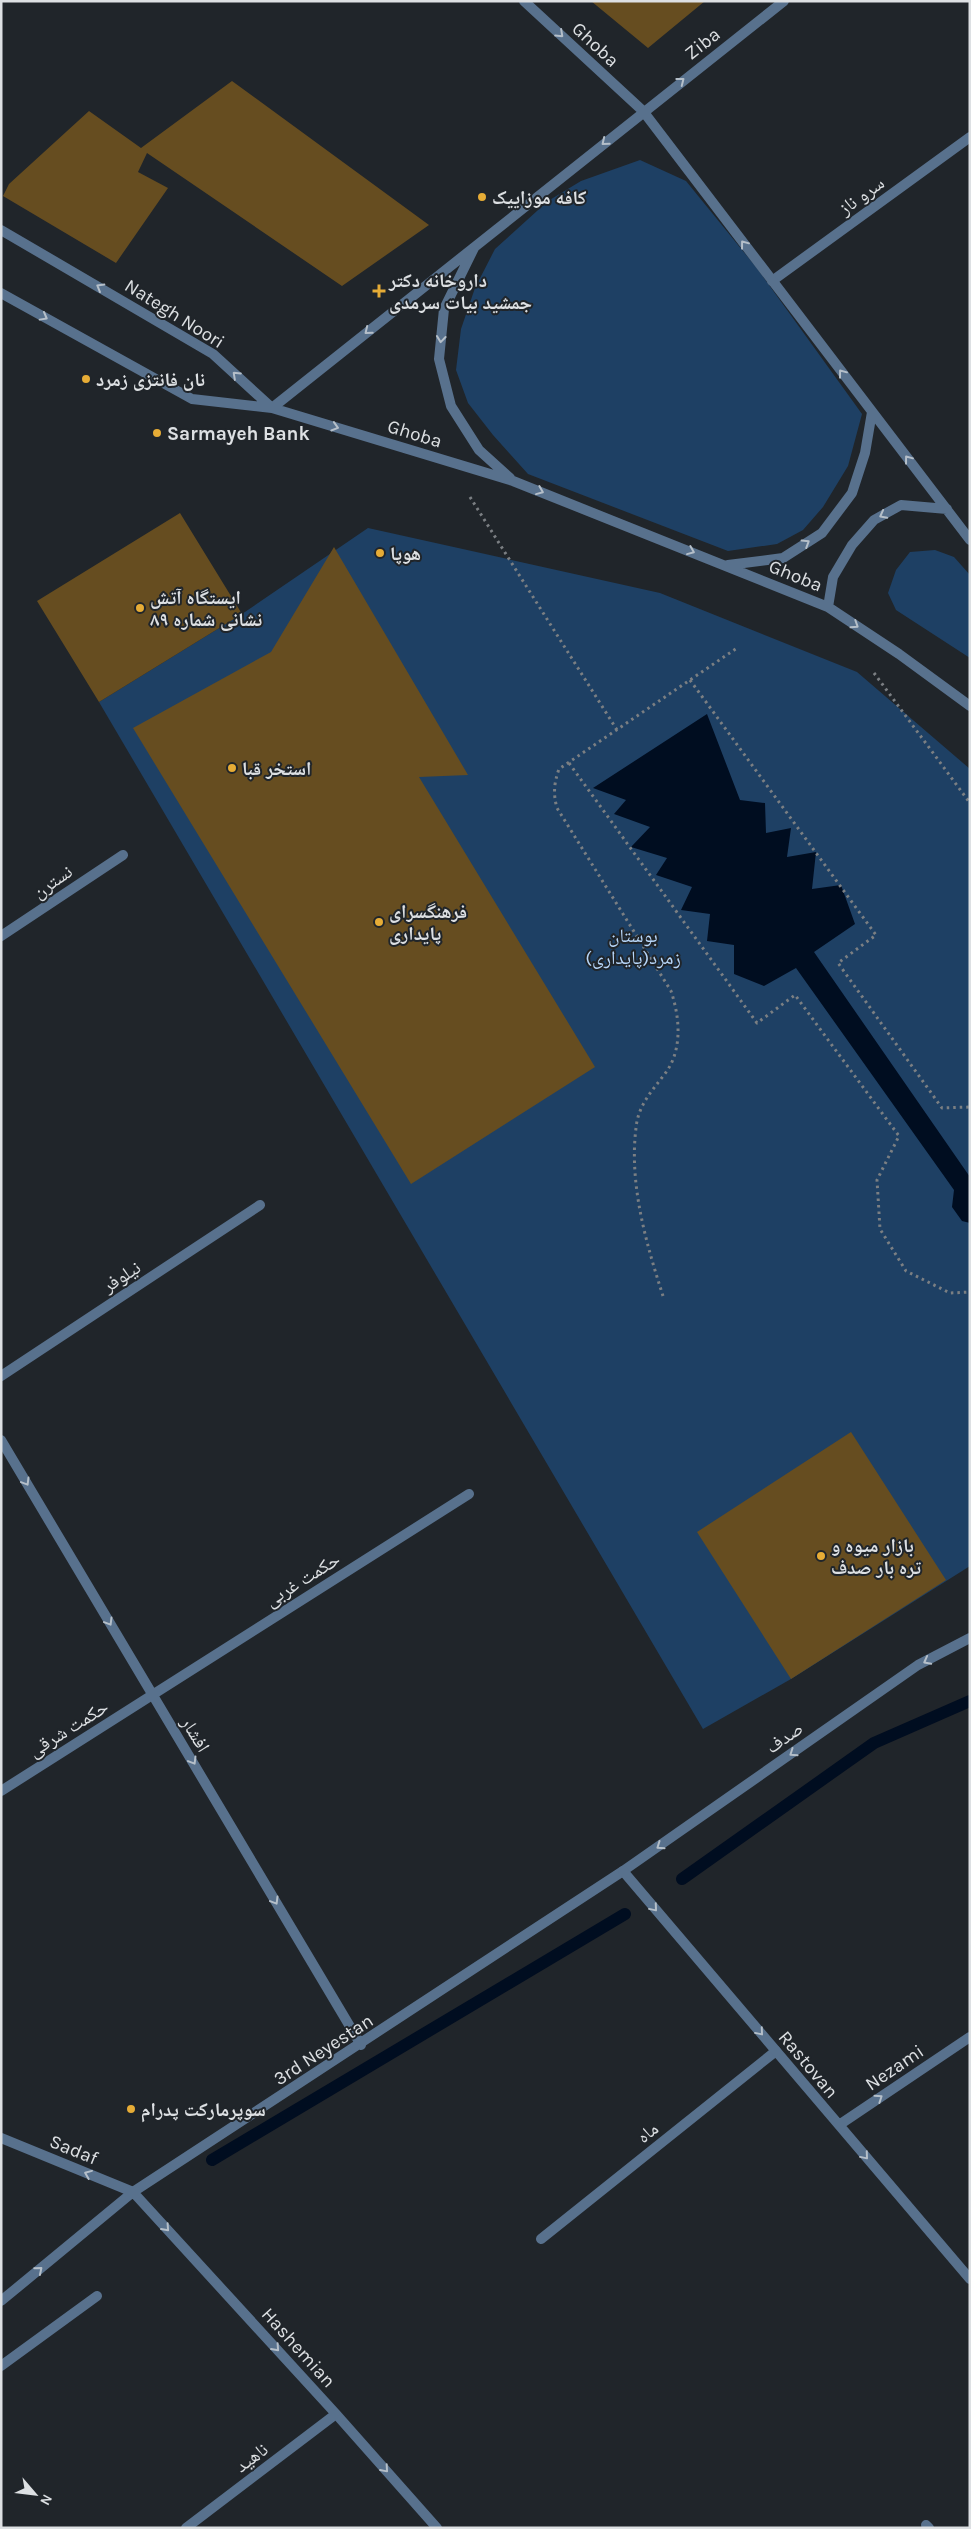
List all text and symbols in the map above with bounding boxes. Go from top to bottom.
street label: Ghoba [567,18,623,72]
street label: Ziba [681,23,725,64]
one-way arrow [555,29,564,38]
one-way arrow [675,79,684,87]
one-way arrow [601,136,610,145]
street label: سرو ناز [834,172,889,220]
place label: کافه موزاییک [492,187,587,209]
marker: کافه موزاییک [476,191,488,203]
one-way arrow [741,241,749,250]
place label: داروخانه دکتر جمشید بیات سرمدی [388,270,532,314]
street label: Nategh Noori [121,274,228,353]
one-way arrow [96,284,105,294]
marker: داروخانه دکتر جمشید بیات سرمدی [373,285,385,297]
one-way arrow [39,310,48,320]
one-way arrow [365,325,374,334]
one-way arrow [435,335,446,343]
place label: نان فانتزی زمرد [96,369,205,391]
one-way arrow [840,370,848,379]
one-way arrow [233,372,242,381]
marker: نان فانتزی زمرد [80,373,92,385]
street label: Ghoba [385,415,445,453]
one-way arrow [331,422,339,432]
place label: Sarmayeh Bank [167,423,310,445]
marker: Sarmayeh Bank [151,427,163,439]
one-way arrow [906,456,914,465]
one-way arrow [536,486,544,496]
one-way arrow [879,509,888,519]
one-way arrow [800,540,809,550]
place label: هوپا [390,543,421,565]
one-way arrow [687,545,695,555]
marker: هوپا [374,547,386,559]
street label: Ghoba [766,555,826,597]
place label: ایستگاه آتش نشانی شماره ۸۹ [150,587,262,631]
marker: ایستگاه آتش نشانی شماره ۸۹ [134,602,146,614]
one-way arrow [849,619,859,628]
place label: استخر قبا [242,758,311,780]
marker: استخر قبا [226,762,238,774]
street label: نسترن [28,861,77,903]
place label: فرهنگسرای پایداری [389,901,467,945]
marker: فرهنگسرای پایداری [373,916,385,928]
park label: بوستان زمرد(پایداری) [585,925,681,969]
street label: نیلوفر [97,1256,145,1298]
one-way arrow [20,1477,30,1486]
place label: بازار میوه و تره بار صدف [831,1535,922,1579]
street label: حکمت غربی [261,1548,344,1611]
marker: بازار میوه و تره بار صدف [815,1550,827,1562]
one-way arrow [103,1616,113,1625]
one-way arrow [923,1654,932,1664]
street label: حکمت شرقی [25,1696,112,1762]
street label: افشار [176,1712,214,1756]
street label: صدف [762,1717,807,1758]
one-way arrow [789,1747,799,1756]
one-way arrow [186,1756,196,1765]
one-way arrow [656,1840,665,1849]
one-way arrow [269,1896,279,1905]
one-way arrow [649,1903,658,1912]
street label: 3rd Neyestan [270,2009,377,2090]
one-way arrow [754,2027,763,2036]
street label: Rastovan [774,2027,843,2103]
street label: Nezami [861,2040,928,2095]
one-way arrow [873,2095,883,2104]
place label: سوپرمارکت پدرام [141,2099,266,2123]
marker: سوپرمارکت پدرام [125,2103,137,2115]
street label: ماه [632,2118,663,2148]
street label: Sadaf [46,2130,101,2170]
one-way arrow [859,2150,867,2159]
one-way arrow [84,2169,93,2180]
one-way arrow [160,2223,169,2232]
one-way arrow [33,2268,42,2276]
street label: Hashemian [257,2303,340,2392]
one-way arrow [270,2343,279,2352]
street label: ناهید [231,2438,272,2477]
one-way arrow [379,2463,387,2472]
north arrow [10,2469,60,2519]
text: N [36,2491,56,2508]

